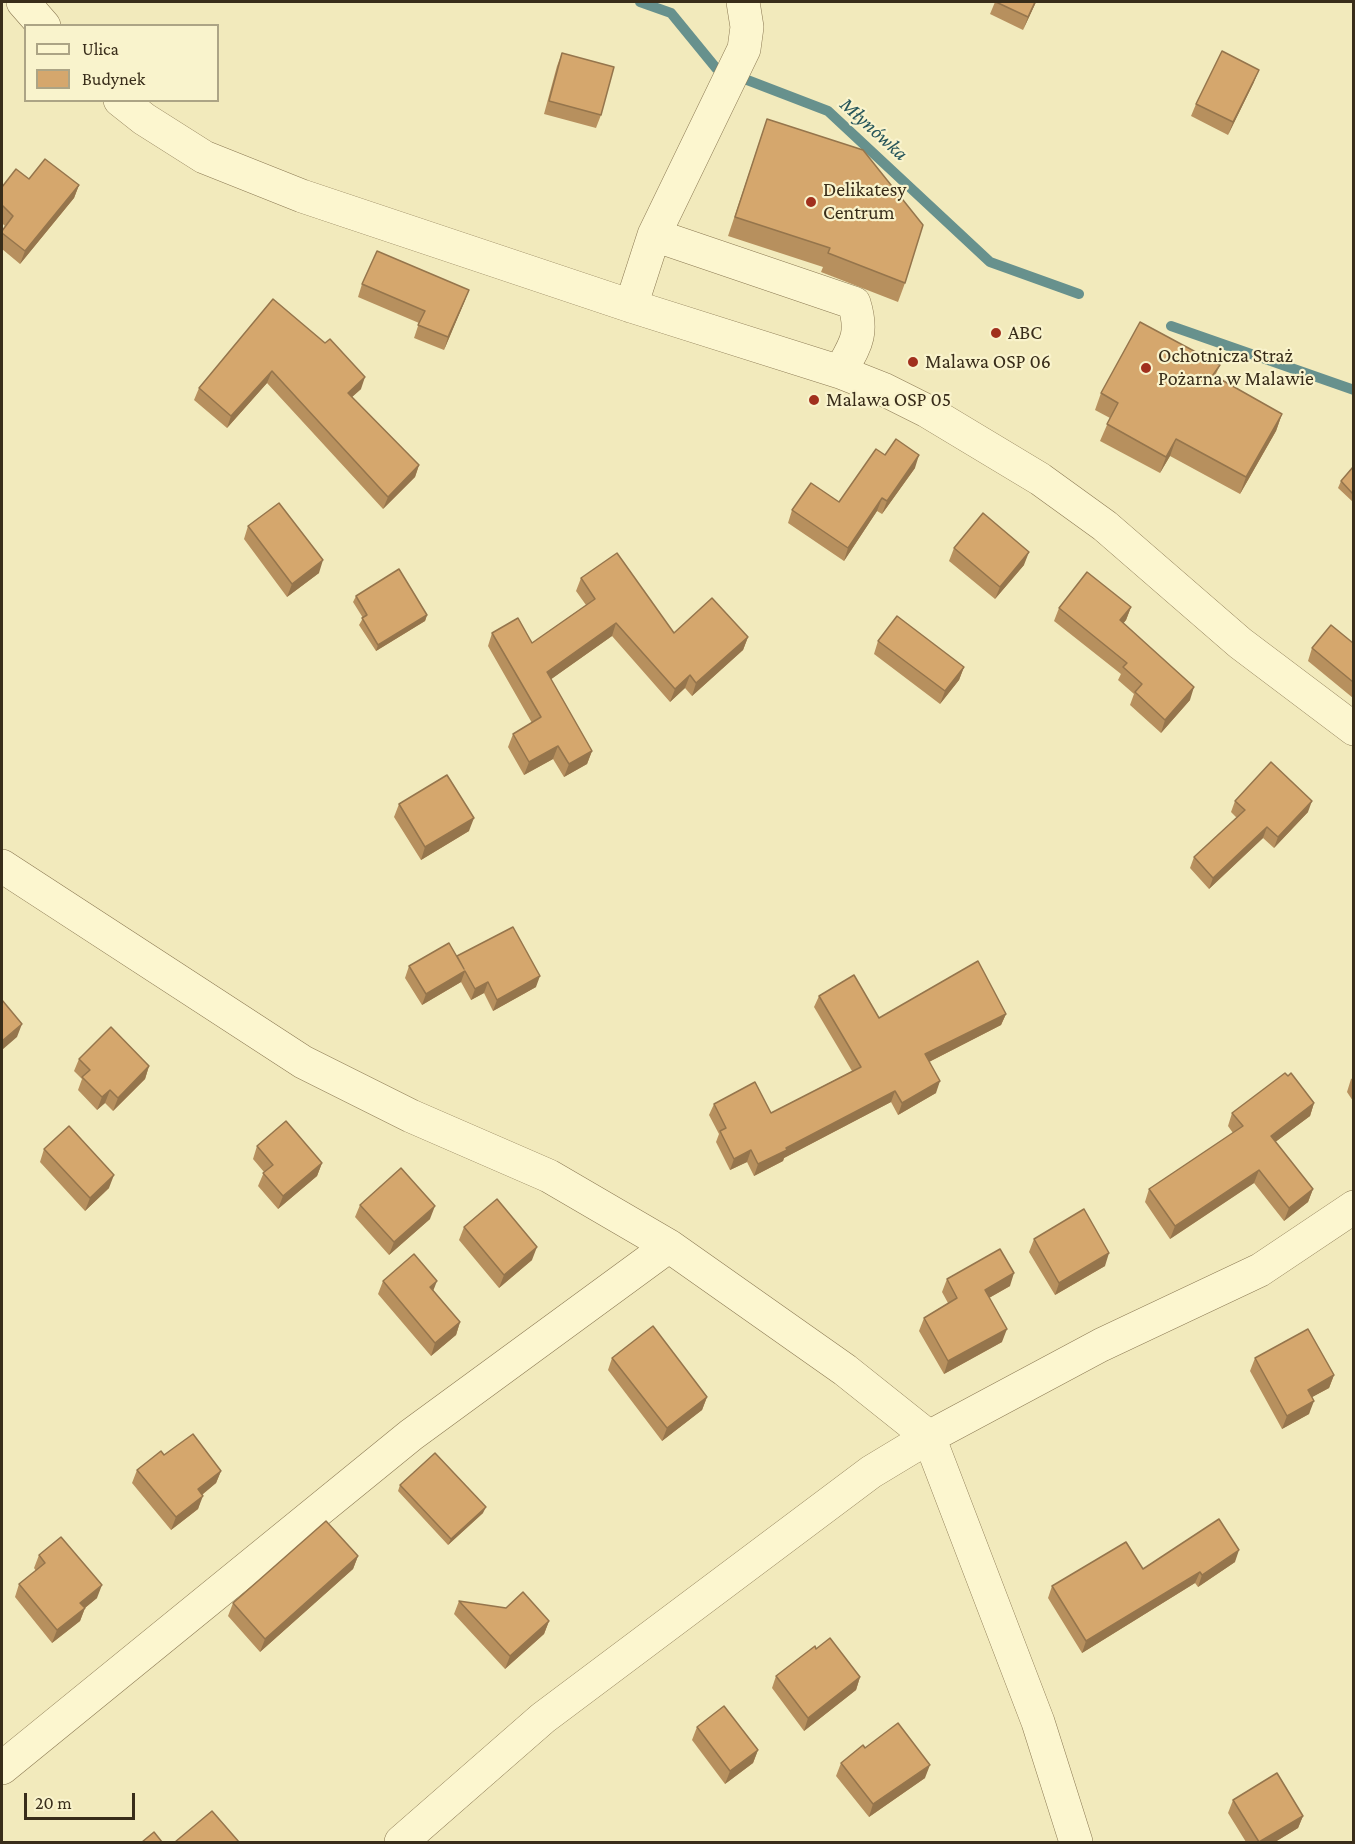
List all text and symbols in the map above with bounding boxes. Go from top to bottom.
legend [24,24,219,102]
text: Ulica [82,39,119,59]
text: Budynek [82,69,145,89]
water label: Młynówka [835,92,913,166]
place label: Delikatesy Centrum [823,178,907,225]
marker: Delikatesy Centrum [804,195,818,209]
place label: ABC [1008,321,1042,345]
marker: ABC [989,326,1003,340]
place label: Ochotnicza Straż Pożarna w Malawie [1158,344,1314,391]
place label: Malawa OSP 06 [925,350,1051,374]
marker: Malawa OSP 06 [906,355,920,369]
marker: Ochotnicza Straż Pożarna w Malawie [1139,361,1153,375]
place label: Malawa OSP 05 [826,388,951,412]
marker: Malawa OSP 05 [807,393,821,407]
scale bar [27,1781,138,1819]
text: 20 m [35,1793,72,1813]

